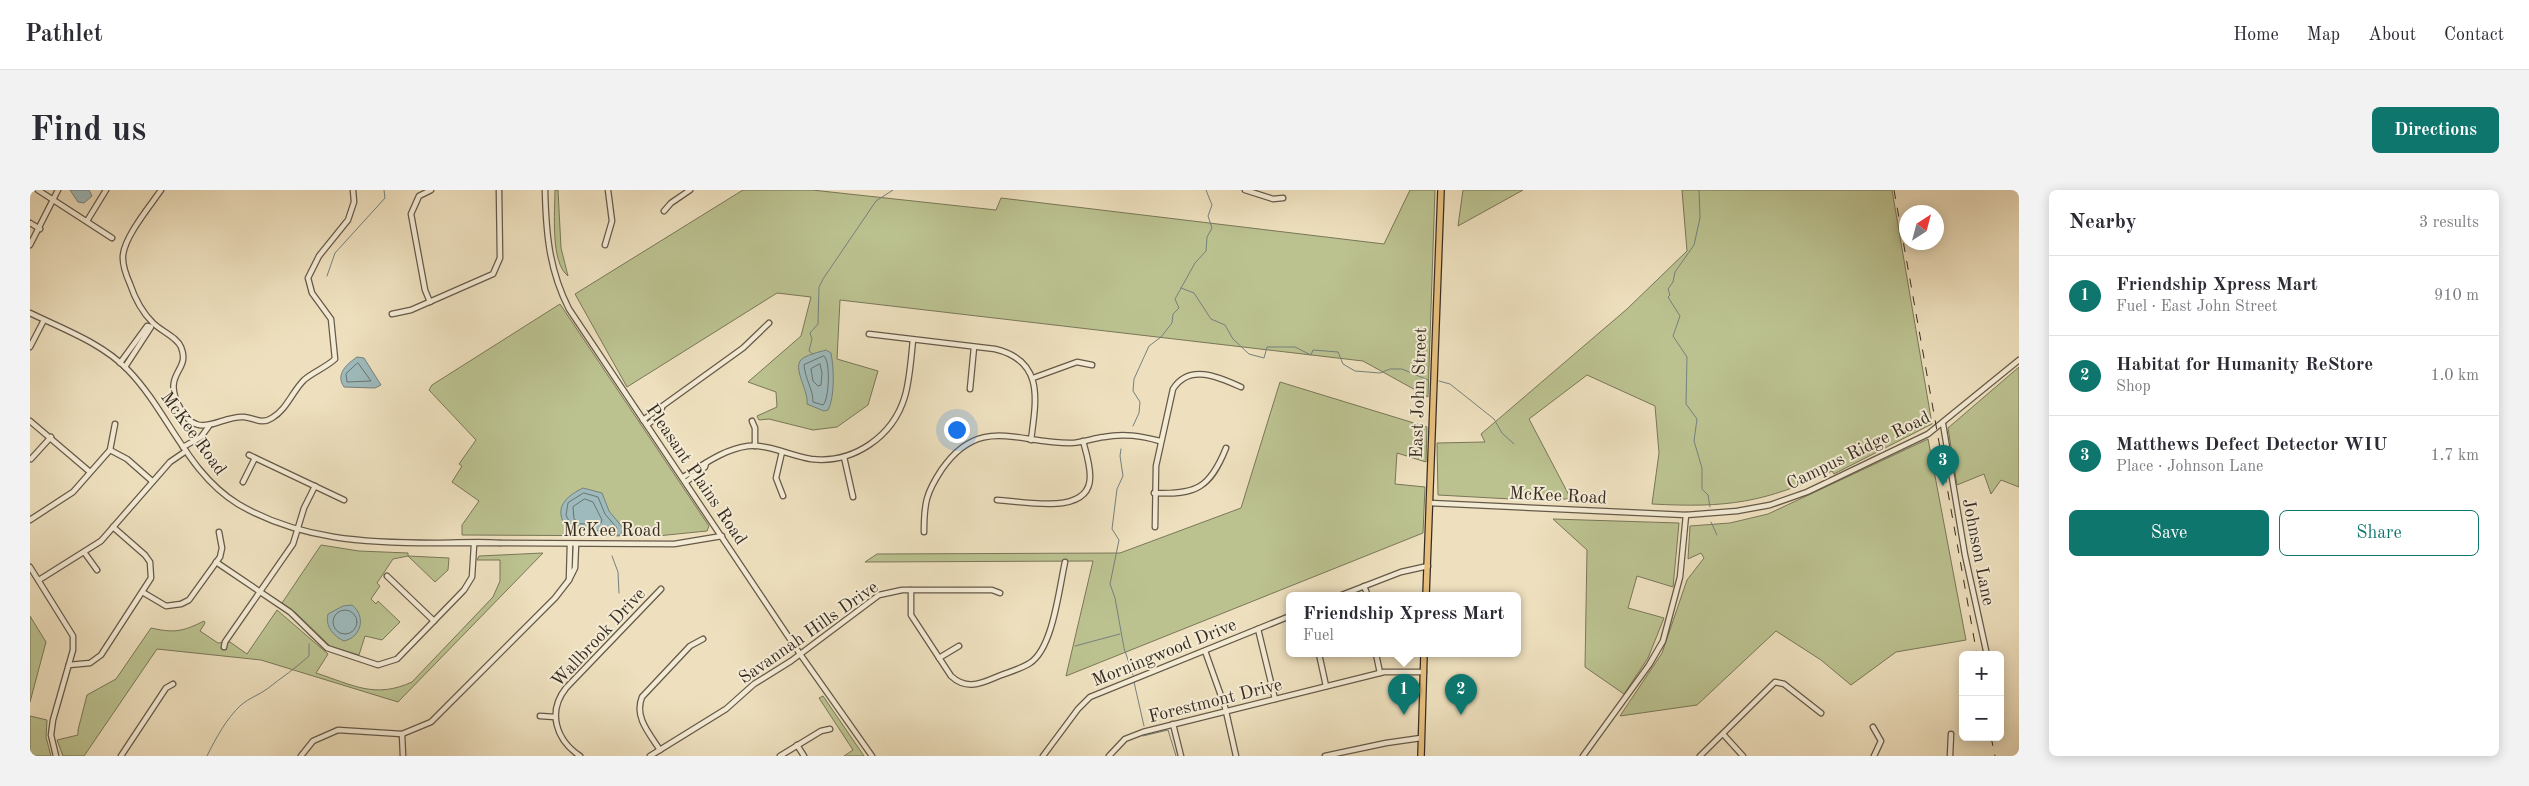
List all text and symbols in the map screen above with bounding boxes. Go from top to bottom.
text: Pathlet [25,23,103,47]
text: Home [2233,26,2279,44]
text: Map [2307,26,2340,44]
text: About [2368,26,2416,44]
text: Contact [2444,26,2504,44]
button: Directions [2372,107,2499,153]
text: Find us [30,113,146,148]
north arrow [1899,205,1944,250]
text: Nearby [2069,212,2137,233]
text: 3 results [2419,215,2479,231]
text: Friendship Xpress Mart [2116,276,2318,295]
text: 1 [2080,288,2090,304]
text: 910 m [2434,288,2479,304]
text: Fuel · East John Street [2116,299,2277,315]
street label: East John Street [1408,327,1430,459]
text: Habitat for Humanity ReStore [2116,356,2373,375]
text: 2 [2080,368,2090,384]
text: 1.0 km [2430,368,2479,384]
text: Shop [2116,379,2151,395]
street label: McKee Road [157,389,229,479]
street label: Pleasant Plains Road [642,401,750,548]
street label: Campus Ridge Road [1784,408,1933,493]
your location [944,417,970,443]
text: Matthews Defect Detector WIU [2116,436,2388,455]
pin: 3 [1927,445,1959,486]
text: 3 [2080,448,2090,464]
text: 1.7 km [2430,448,2479,464]
text: Place · Johnson Lane [2116,459,2263,475]
street label: McKee Road [1508,484,1607,508]
street label: Johnson Lane [1959,497,1997,607]
button: Save [2069,510,2269,556]
button: Share [2279,510,2479,556]
street label: McKee Road [563,522,661,540]
street label: Savannah Hills Drive [736,578,881,688]
street label: Wallbrook Drive [548,585,649,691]
popup [1286,592,1521,657]
text: Friendship Xpress Mart [1303,605,1504,624]
street label: Morningwood Drive [1090,616,1239,690]
text: Fuel [1303,628,1334,644]
map controls [1959,651,2004,741]
button: + [1959,651,2004,696]
pin: 1 [1388,674,1420,715]
pin: 2 [1445,674,1477,715]
street label: Forestmont Drive [1147,676,1284,726]
button: − [1959,696,2004,741]

